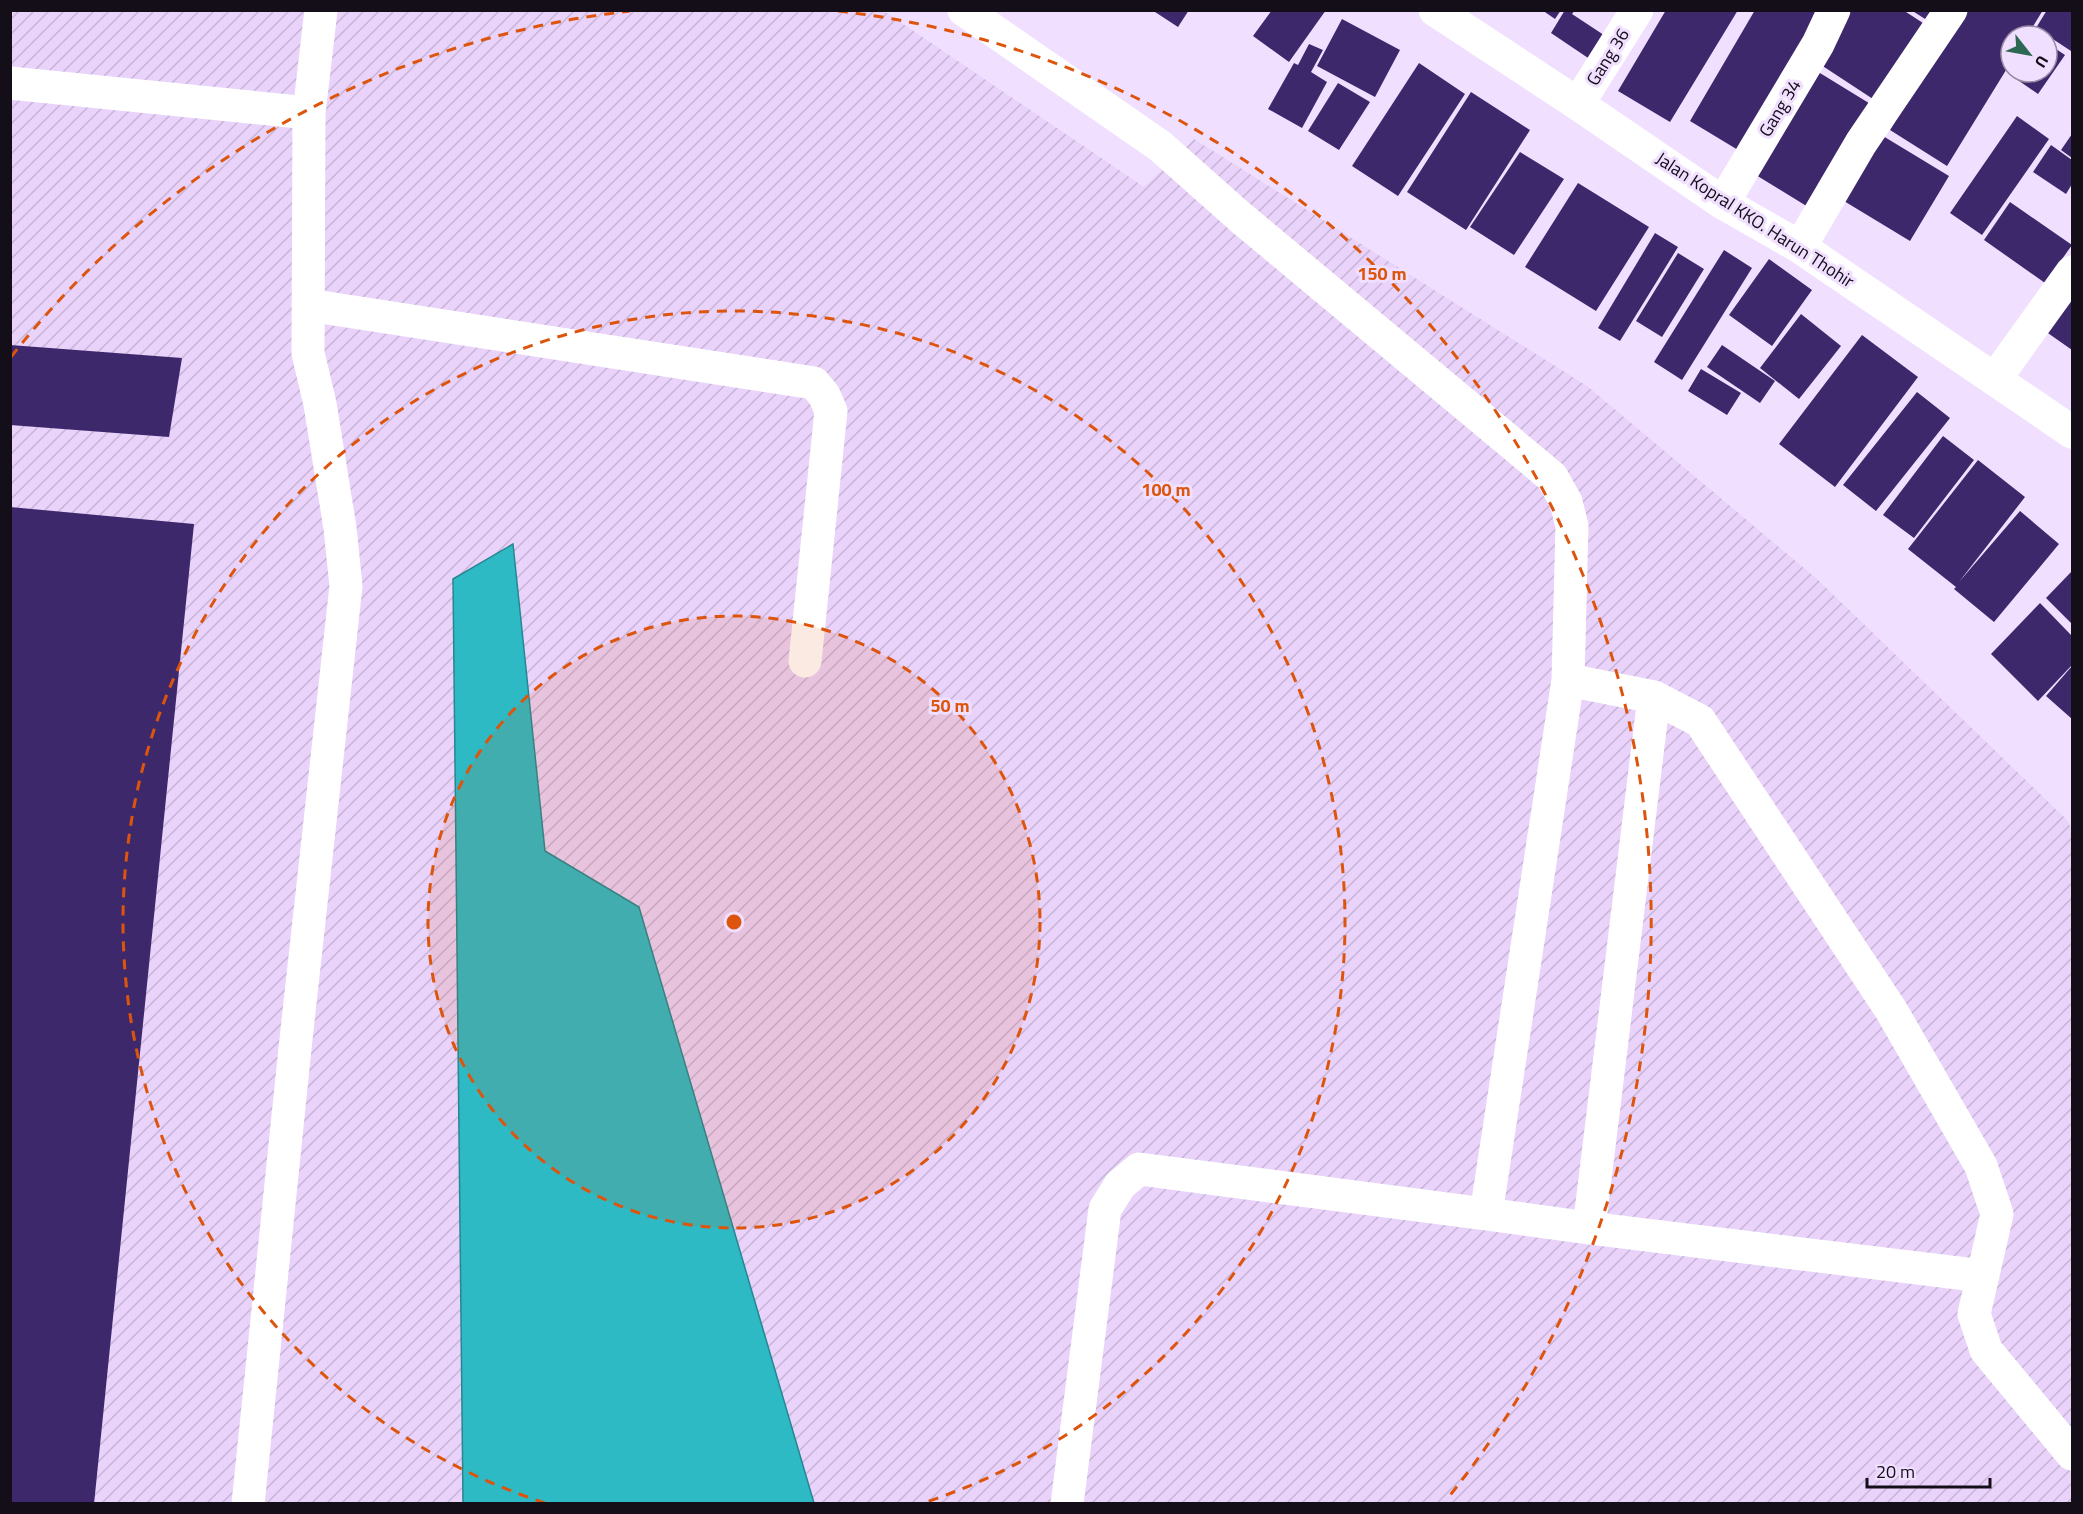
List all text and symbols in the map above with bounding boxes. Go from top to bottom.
street label: Gang 36 [1579,23,1636,91]
north arrow [1999,24,2059,84]
text: U [2029,51,2055,72]
street label: Gang 34 [1752,74,1807,142]
street label: Jalan Kopral KKO. Harun Thohir [1651,145,1860,294]
text: 150 m [1357,260,1407,287]
text: 100 m [1141,476,1191,503]
text: 50 m [930,692,970,719]
centre of rings [724,912,744,932]
scale bar [1867,1451,1990,1489]
text: 20 m [1876,1458,1915,1485]

